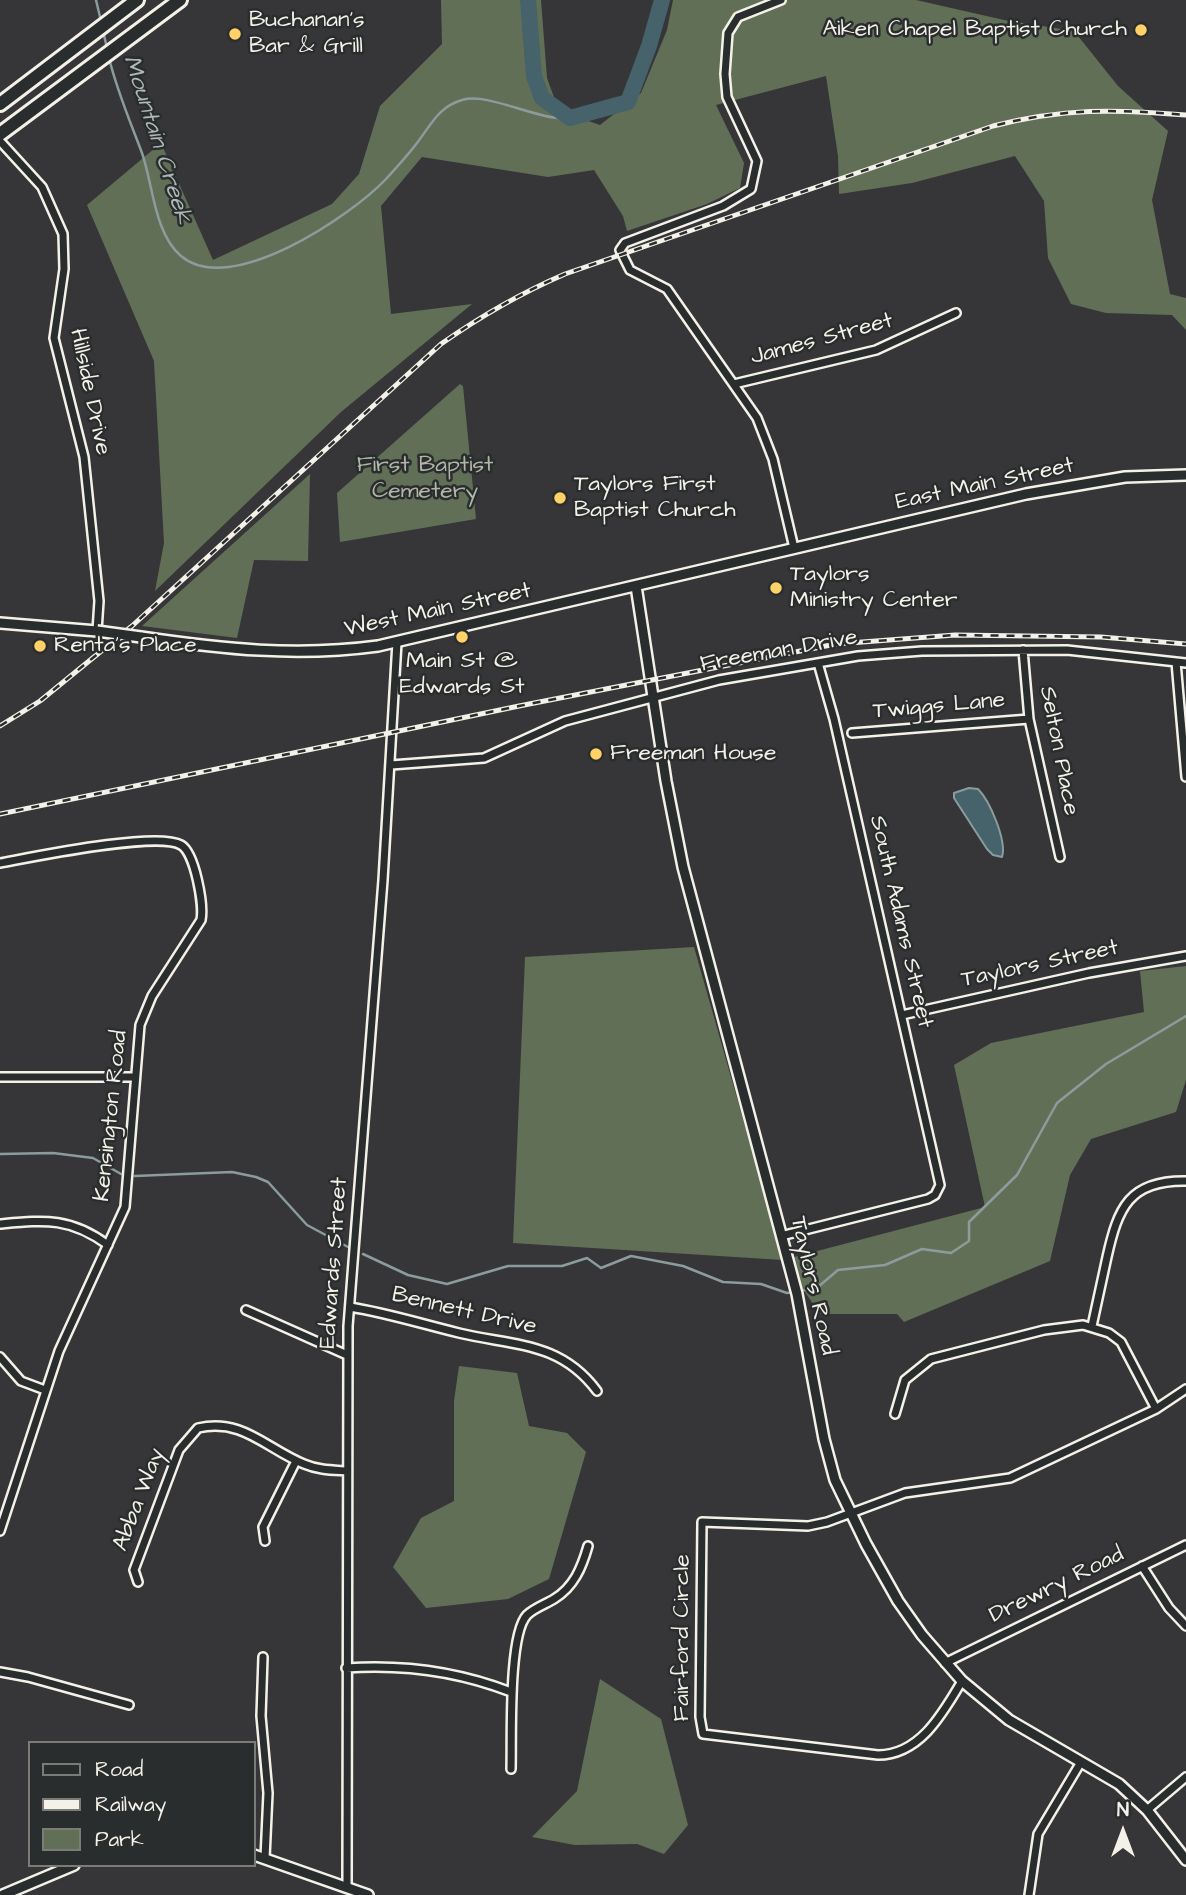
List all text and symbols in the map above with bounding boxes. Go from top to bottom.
place label: Buchanan’s Bar & Grill [249,7,365,61]
place label: Aiken Chapel Baptist Church [822,16,1127,44]
marker: Aiken Chapel Baptist Church [1133,22,1149,38]
marker: Buchanan’s Bar & Grill [227,26,243,42]
water label: Mountain Creek [115,52,197,228]
street label: James Street [748,308,896,372]
street label: Hillside Drive [62,326,116,458]
park label: First Baptist Cemetery [357,452,493,506]
street label: East Main Street [893,453,1077,517]
place label: Taylors First Baptist Church [574,471,736,525]
marker: Taylors First Baptist Church [552,490,568,506]
place label: Taylors Ministry Center [790,561,958,615]
street label: West Main Street [342,578,534,644]
marker: Taylors Ministry Center [768,580,784,596]
street label: Freeman Drive [698,625,860,679]
marker: Main St @ Edwards St [454,629,470,645]
place label: Renta's Place [54,632,197,660]
marker: Renta's Place [32,638,48,654]
place label: Main St @ Edwards St [399,648,525,702]
street label: Selton Place [1032,684,1084,818]
street label: Twiggs Lane [872,687,1006,727]
place label: Freeman House [610,740,776,768]
marker: Freeman House [588,746,604,762]
street label: South Adams Street [862,813,938,1031]
street label: Taylors Street [959,935,1121,995]
street label: Kensington Road [89,1029,135,1203]
street label: Edwards Street [315,1176,355,1350]
street label: Taylors Road [783,1214,841,1358]
street label: Bennett Drive [389,1282,539,1342]
street label: Abba Way [108,1445,172,1555]
street label: Drewry Road [985,1542,1129,1630]
street label: Fairford Circle [669,1554,697,1722]
legend [28,1741,256,1867]
text: Road [95,1755,143,1784]
text: Railway [95,1790,166,1819]
north arrow [1088,1797,1158,1867]
text: N [1117,1797,1129,1824]
text: Park [95,1825,144,1854]

